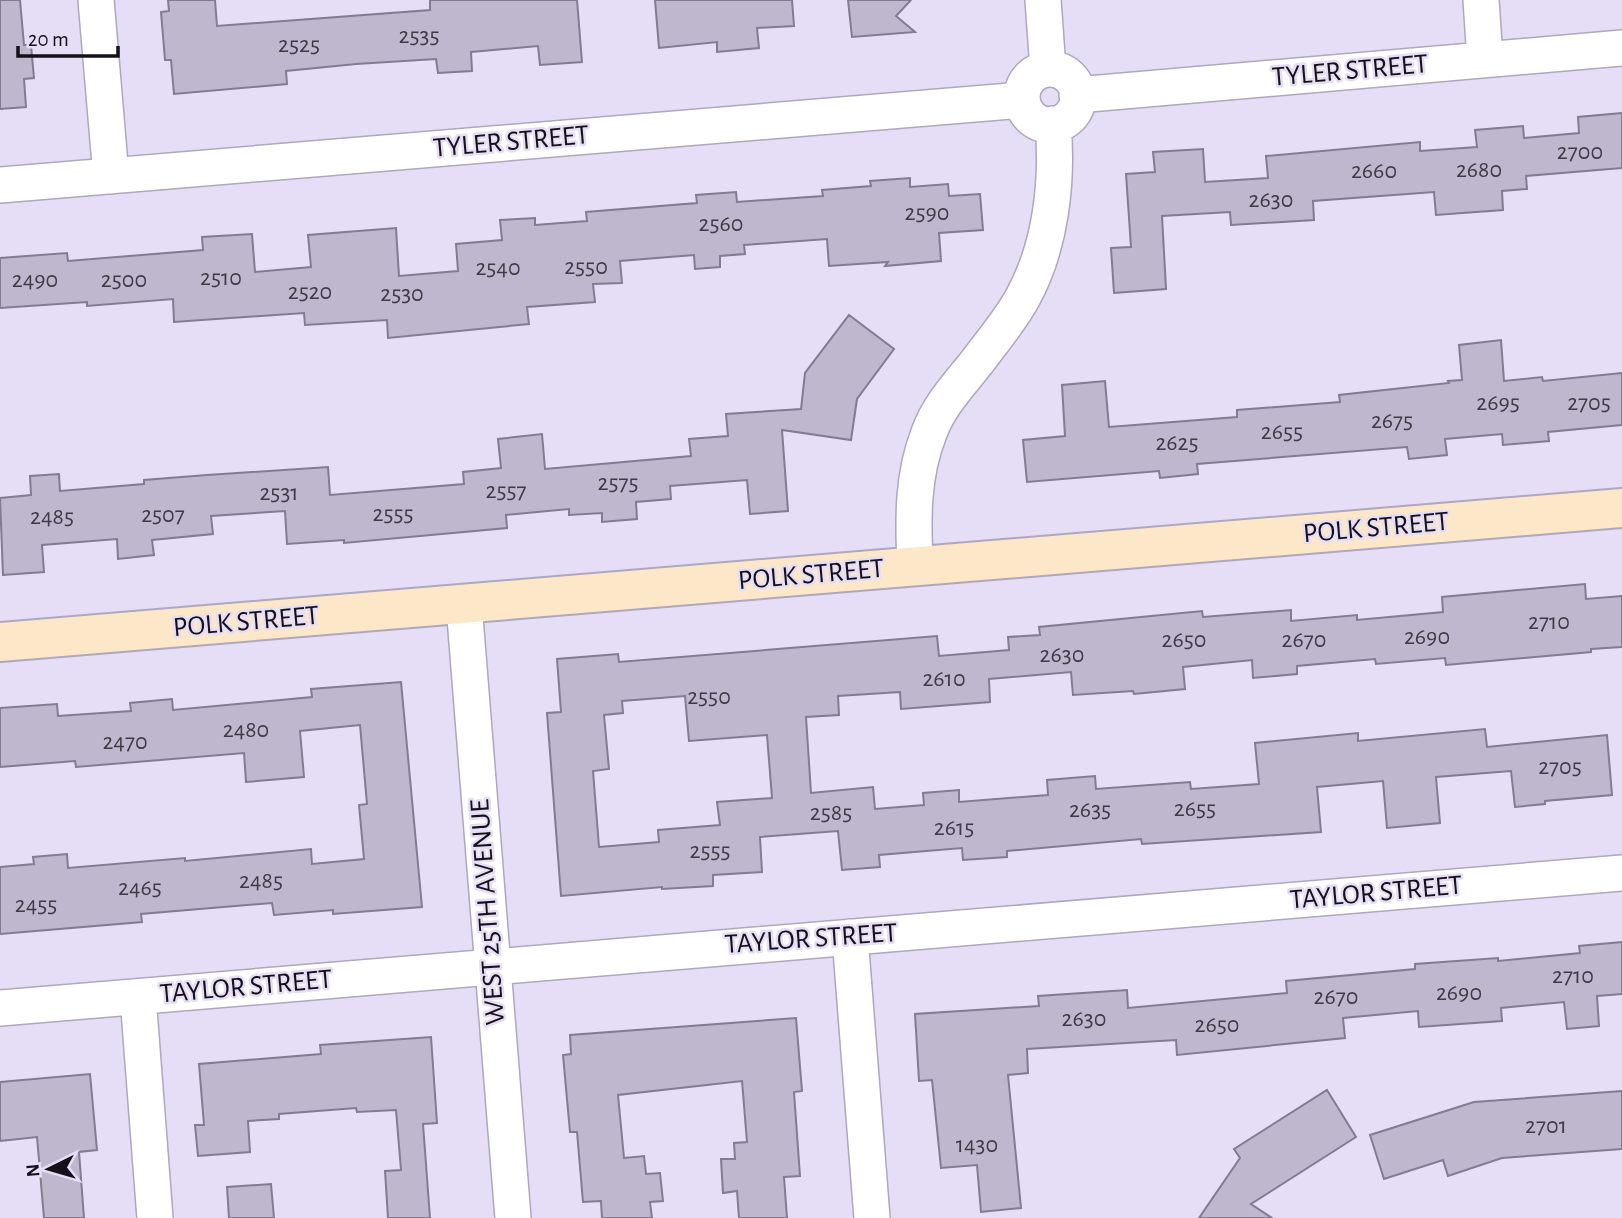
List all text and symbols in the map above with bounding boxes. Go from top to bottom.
scale bar [18,14,117,58]
house number: 2535 [399,24,439,48]
text: 20 m [28,29,69,50]
house number: 2525 [278,33,320,57]
street label: TYLER STREET [1271,50,1429,92]
street label: TYLER STREET [432,121,590,163]
house number: 2700 [1557,140,1603,164]
house number: 2680 [1456,158,1502,182]
house number: 2660 [1351,159,1397,183]
house number: 2630 [1249,188,1293,212]
house number: 2590 [905,201,949,225]
house number: 2560 [699,212,743,236]
house number: 2550 [564,255,608,279]
house number: 2540 [475,256,521,280]
house number: 2510 [200,266,242,290]
house number: 2490 [12,268,58,292]
house number: 2500 [101,268,147,292]
house number: 2520 [288,280,332,304]
house number: 2530 [380,282,424,306]
house number: 2695 [1476,391,1520,415]
house number: 2705 [1567,391,1611,415]
house number: 2675 [1371,409,1413,433]
house number: 2655 [1261,420,1303,444]
house number: 2625 [1155,431,1199,455]
house number: 2575 [598,471,639,495]
house number: 2557 [486,479,527,503]
house number: 2531 [259,481,299,505]
house number: 2555 [372,502,414,526]
house number: 2507 [141,503,185,527]
house number: 2485 [30,505,74,529]
street label: POLK STREET [1302,508,1451,548]
street label: POLK STREET [737,555,886,595]
street label: POLK STREET [172,602,321,642]
house number: 2710 [1528,610,1570,634]
house number: 2690 [1404,625,1450,649]
house number: 2650 [1162,628,1206,652]
house number: 2670 [1282,628,1326,652]
house number: 2630 [1040,643,1084,667]
house number: 2610 [922,667,966,691]
house number: 2550 [687,685,731,709]
house number: 2480 [223,718,269,742]
house number: 2470 [102,730,148,754]
house number: 2705 [1538,755,1582,779]
house number: 2655 [1174,797,1216,821]
street label: WEST 25TH AVENUE [466,798,510,1026]
house number: 2635 [1069,798,1111,822]
house number: 2585 [810,801,852,825]
house number: 2615 [934,816,974,840]
house number: 2555 [689,839,731,863]
house number: 2485 [239,869,283,893]
street label: TAYLOR STREET [1289,871,1464,914]
house number: 2465 [118,876,162,900]
house number: 2455 [15,893,57,917]
street label: TAYLOR STREET [724,919,899,959]
house number: 2710 [1552,964,1594,988]
street label: TAYLOR STREET [159,965,334,1008]
house number: 2690 [1436,981,1482,1005]
house number: 2670 [1314,985,1358,1009]
house number: 2630 [1062,1007,1106,1031]
house number: 2650 [1195,1013,1239,1037]
house number: 2701 [1525,1114,1567,1138]
house number: 1430 [956,1133,998,1157]
north arrow [14,1134,84,1204]
text: N [24,1163,44,1178]

